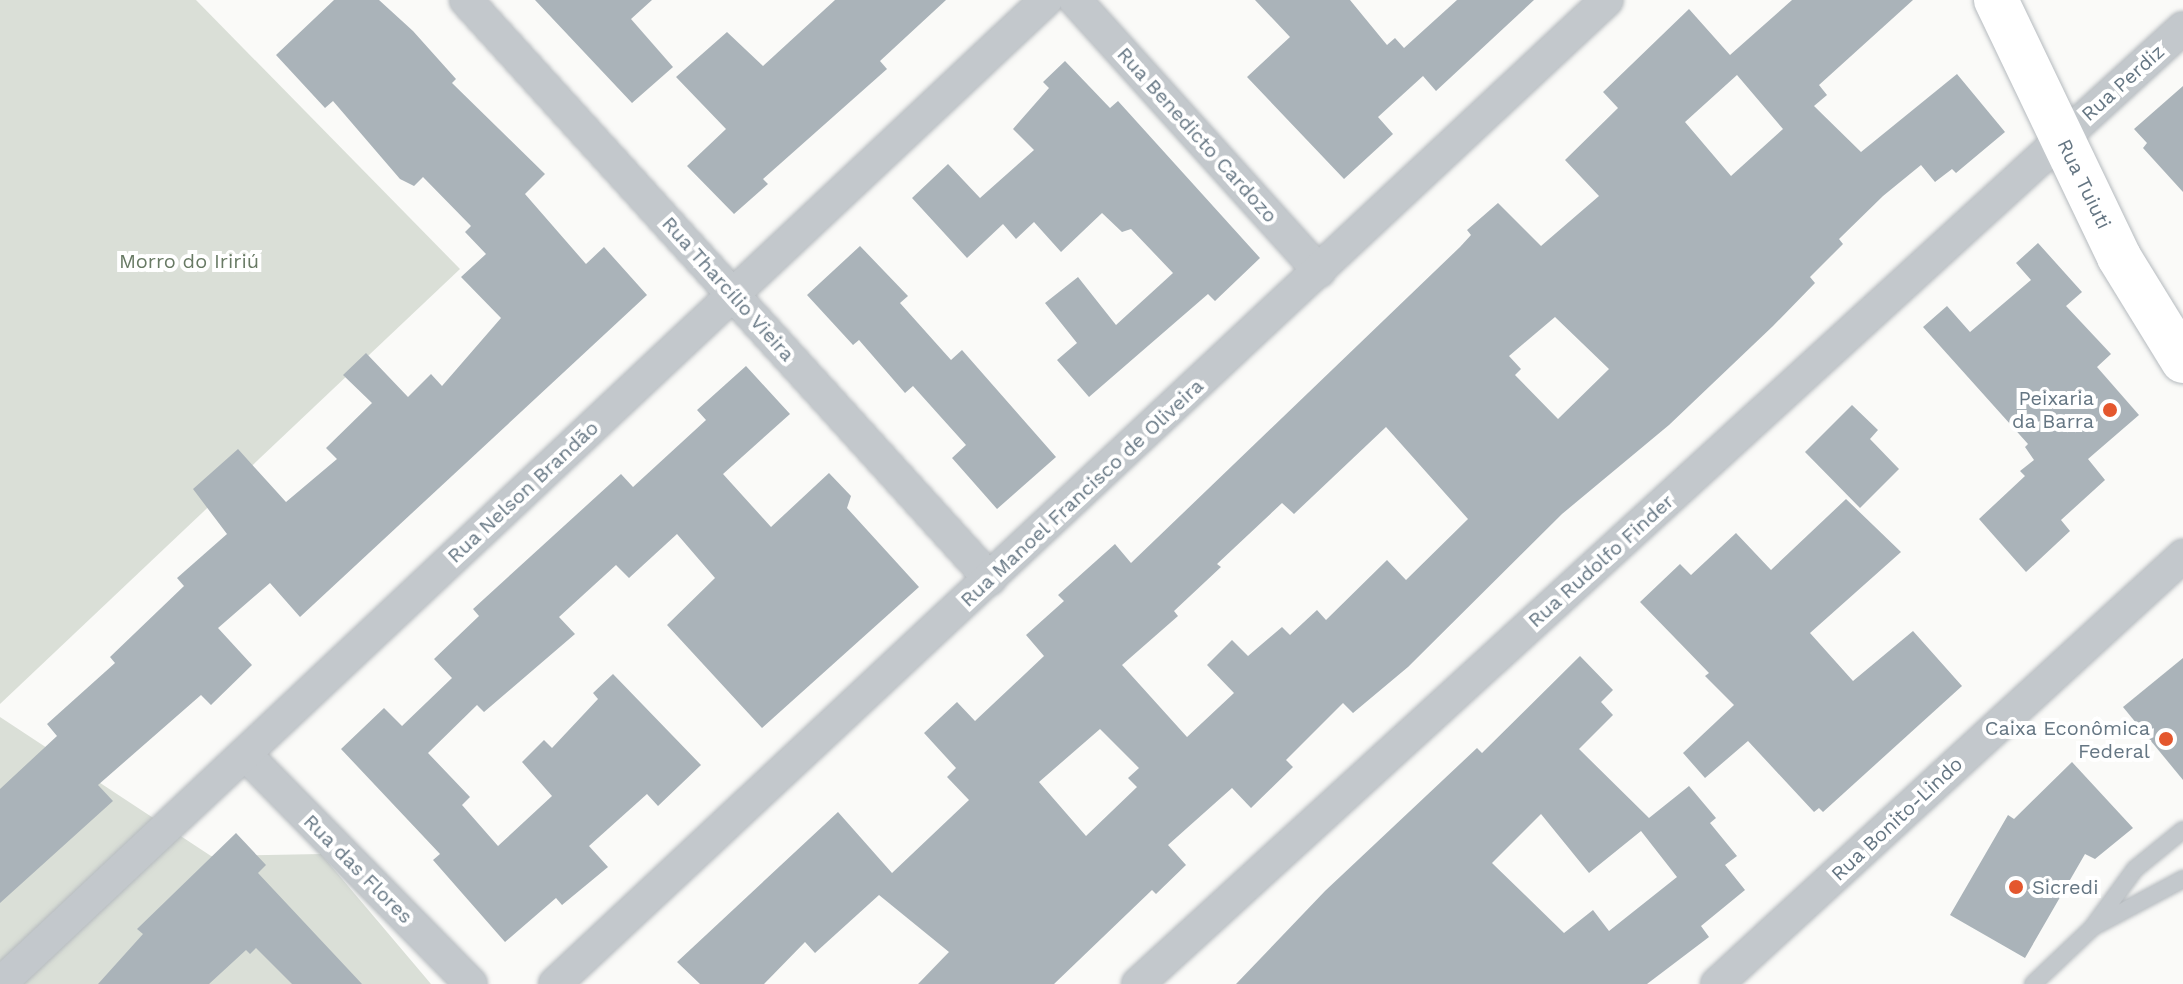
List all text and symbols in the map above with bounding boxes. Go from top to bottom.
street label: Rua Perdiz [2077,39,2169,127]
street label: Rua Benedicto Cardozo [1112,42,1282,228]
street label: Rua Tuiuti [2052,135,2116,233]
street label: Rua Tharcílio Vieira [656,211,800,367]
park label: Morro do Iririú [119,249,259,273]
street label: Rua Manoel Francisco de Oliveira [955,374,1209,612]
place label: Peixaria da Barra [2012,386,2094,433]
marker: Peixaria da Barra [2101,401,2119,419]
street label: Rua Nelson Brandão [442,416,604,568]
street label: Rua Rudolfo Finder [1523,489,1679,633]
place label: Caixa Econômica Federal [1984,716,2150,763]
marker: Caixa Econômica Federal [2157,730,2175,748]
street label: Rua Bonito-Lindo [1826,752,1968,886]
street label: Rua das Flores [298,809,418,929]
place label: Sicredi [2032,875,2098,899]
marker: Sicredi [2007,878,2025,896]

